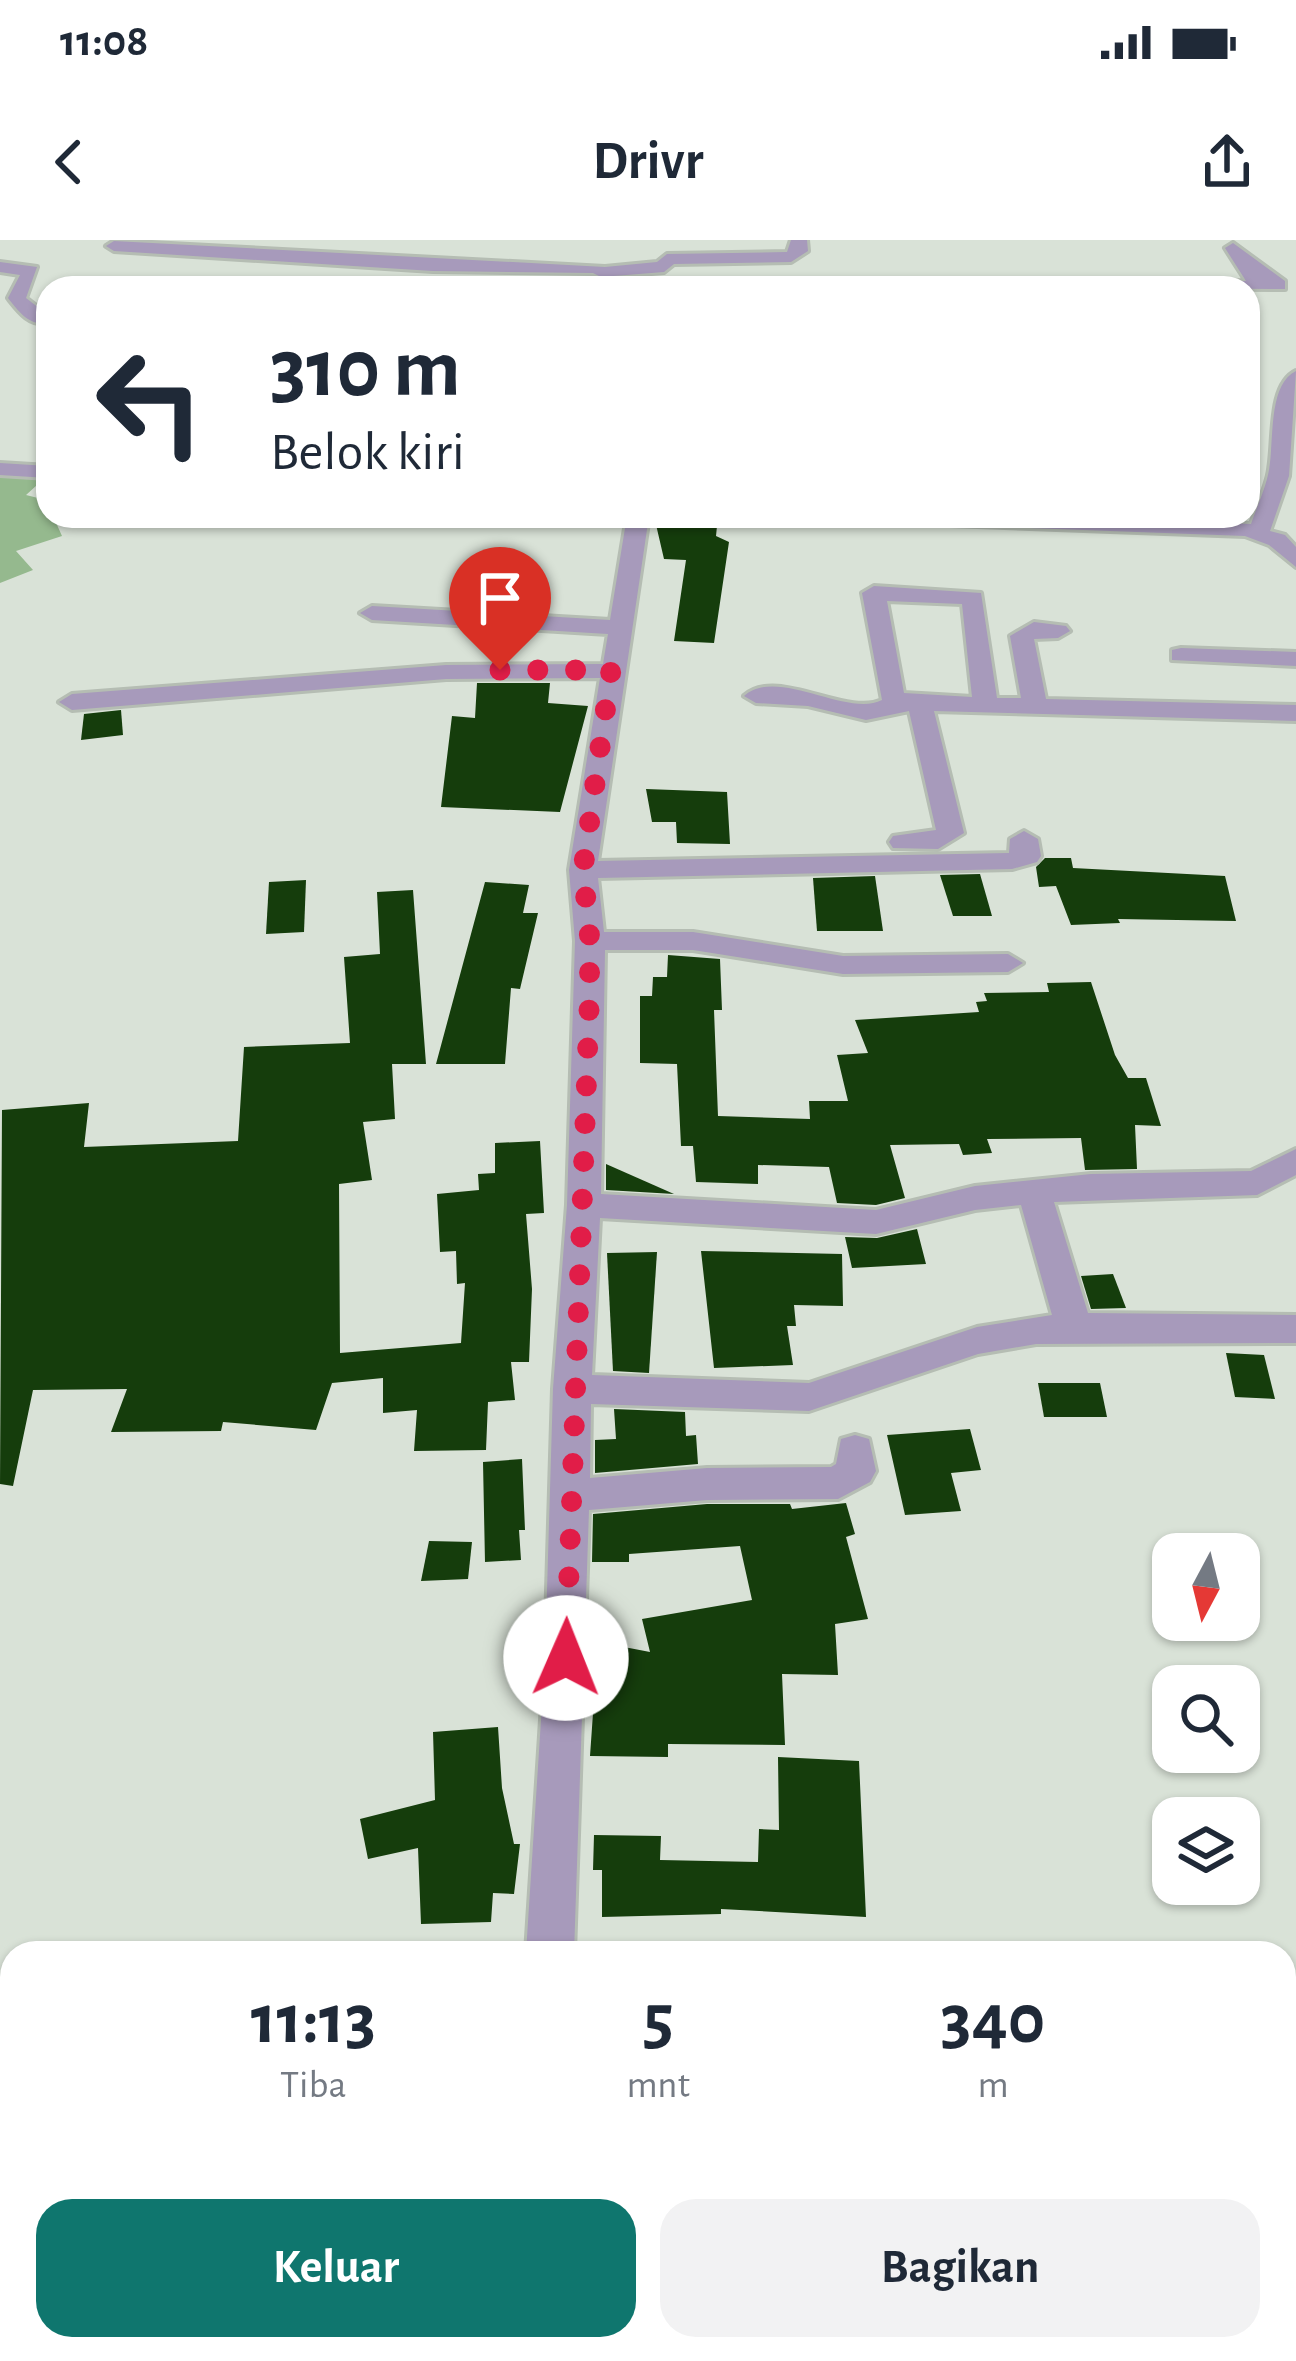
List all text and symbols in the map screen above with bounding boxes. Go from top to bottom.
text: 11:08 [60,19,148,64]
icon: back [36,129,102,195]
icon: share [1194,129,1260,195]
text: Drivr [593,135,703,189]
icon: left [72,324,228,480]
text: 310 m [270,328,461,412]
text: Belok kiri [270,426,465,480]
pin [449,547,551,670]
icon: arrive [467,565,533,631]
north arrow [1152,1533,1260,1641]
map controls [1152,1533,1260,1905]
position arrow [503,1595,629,1721]
button: search [1152,1665,1260,1773]
button: layers [1152,1797,1260,1905]
text: 11:13 [251,1984,376,2056]
text: 5 [643,1984,674,2056]
text: 340 [941,1984,1045,2056]
text: Tiba [280,2066,347,2105]
text: mnt [627,2066,690,2105]
text: m [977,2066,1009,2105]
button: Keluar [36,2199,636,2337]
button: Bagikan [660,2199,1260,2337]

